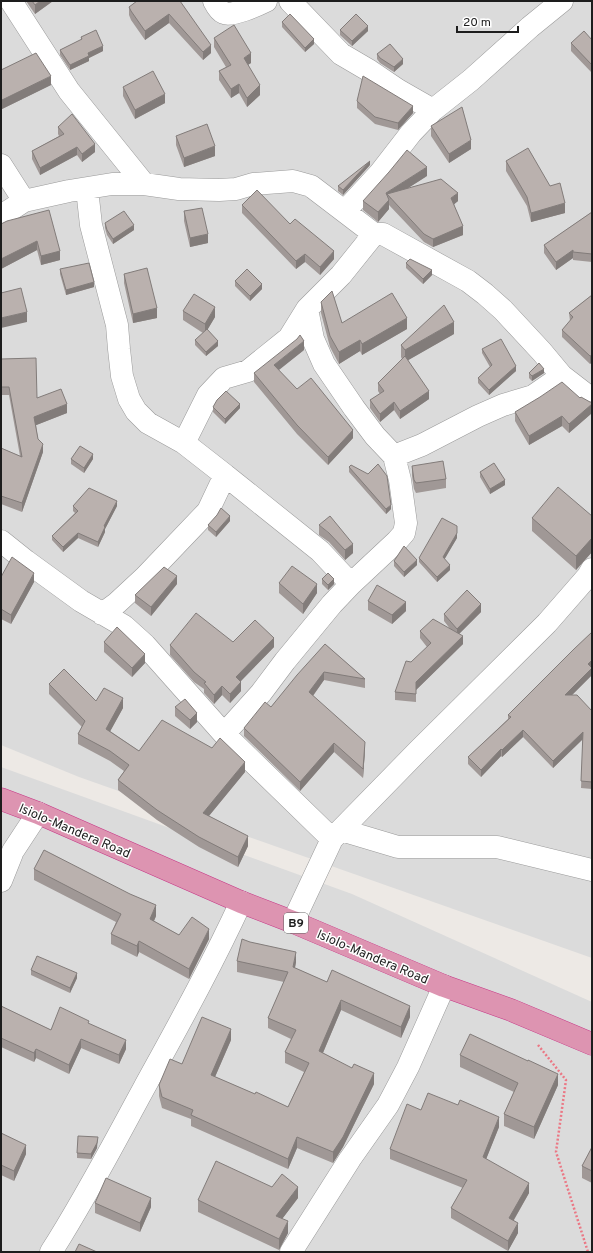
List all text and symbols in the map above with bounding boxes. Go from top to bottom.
scale bar [457,8,518,34]
text: 20 m [463,15,491,31]
street label: Isiolo-Mandera Road [16,801,132,863]
road number: B9 [284,913,308,933]
street label: Isiolo-Mandera Road [314,927,430,989]

